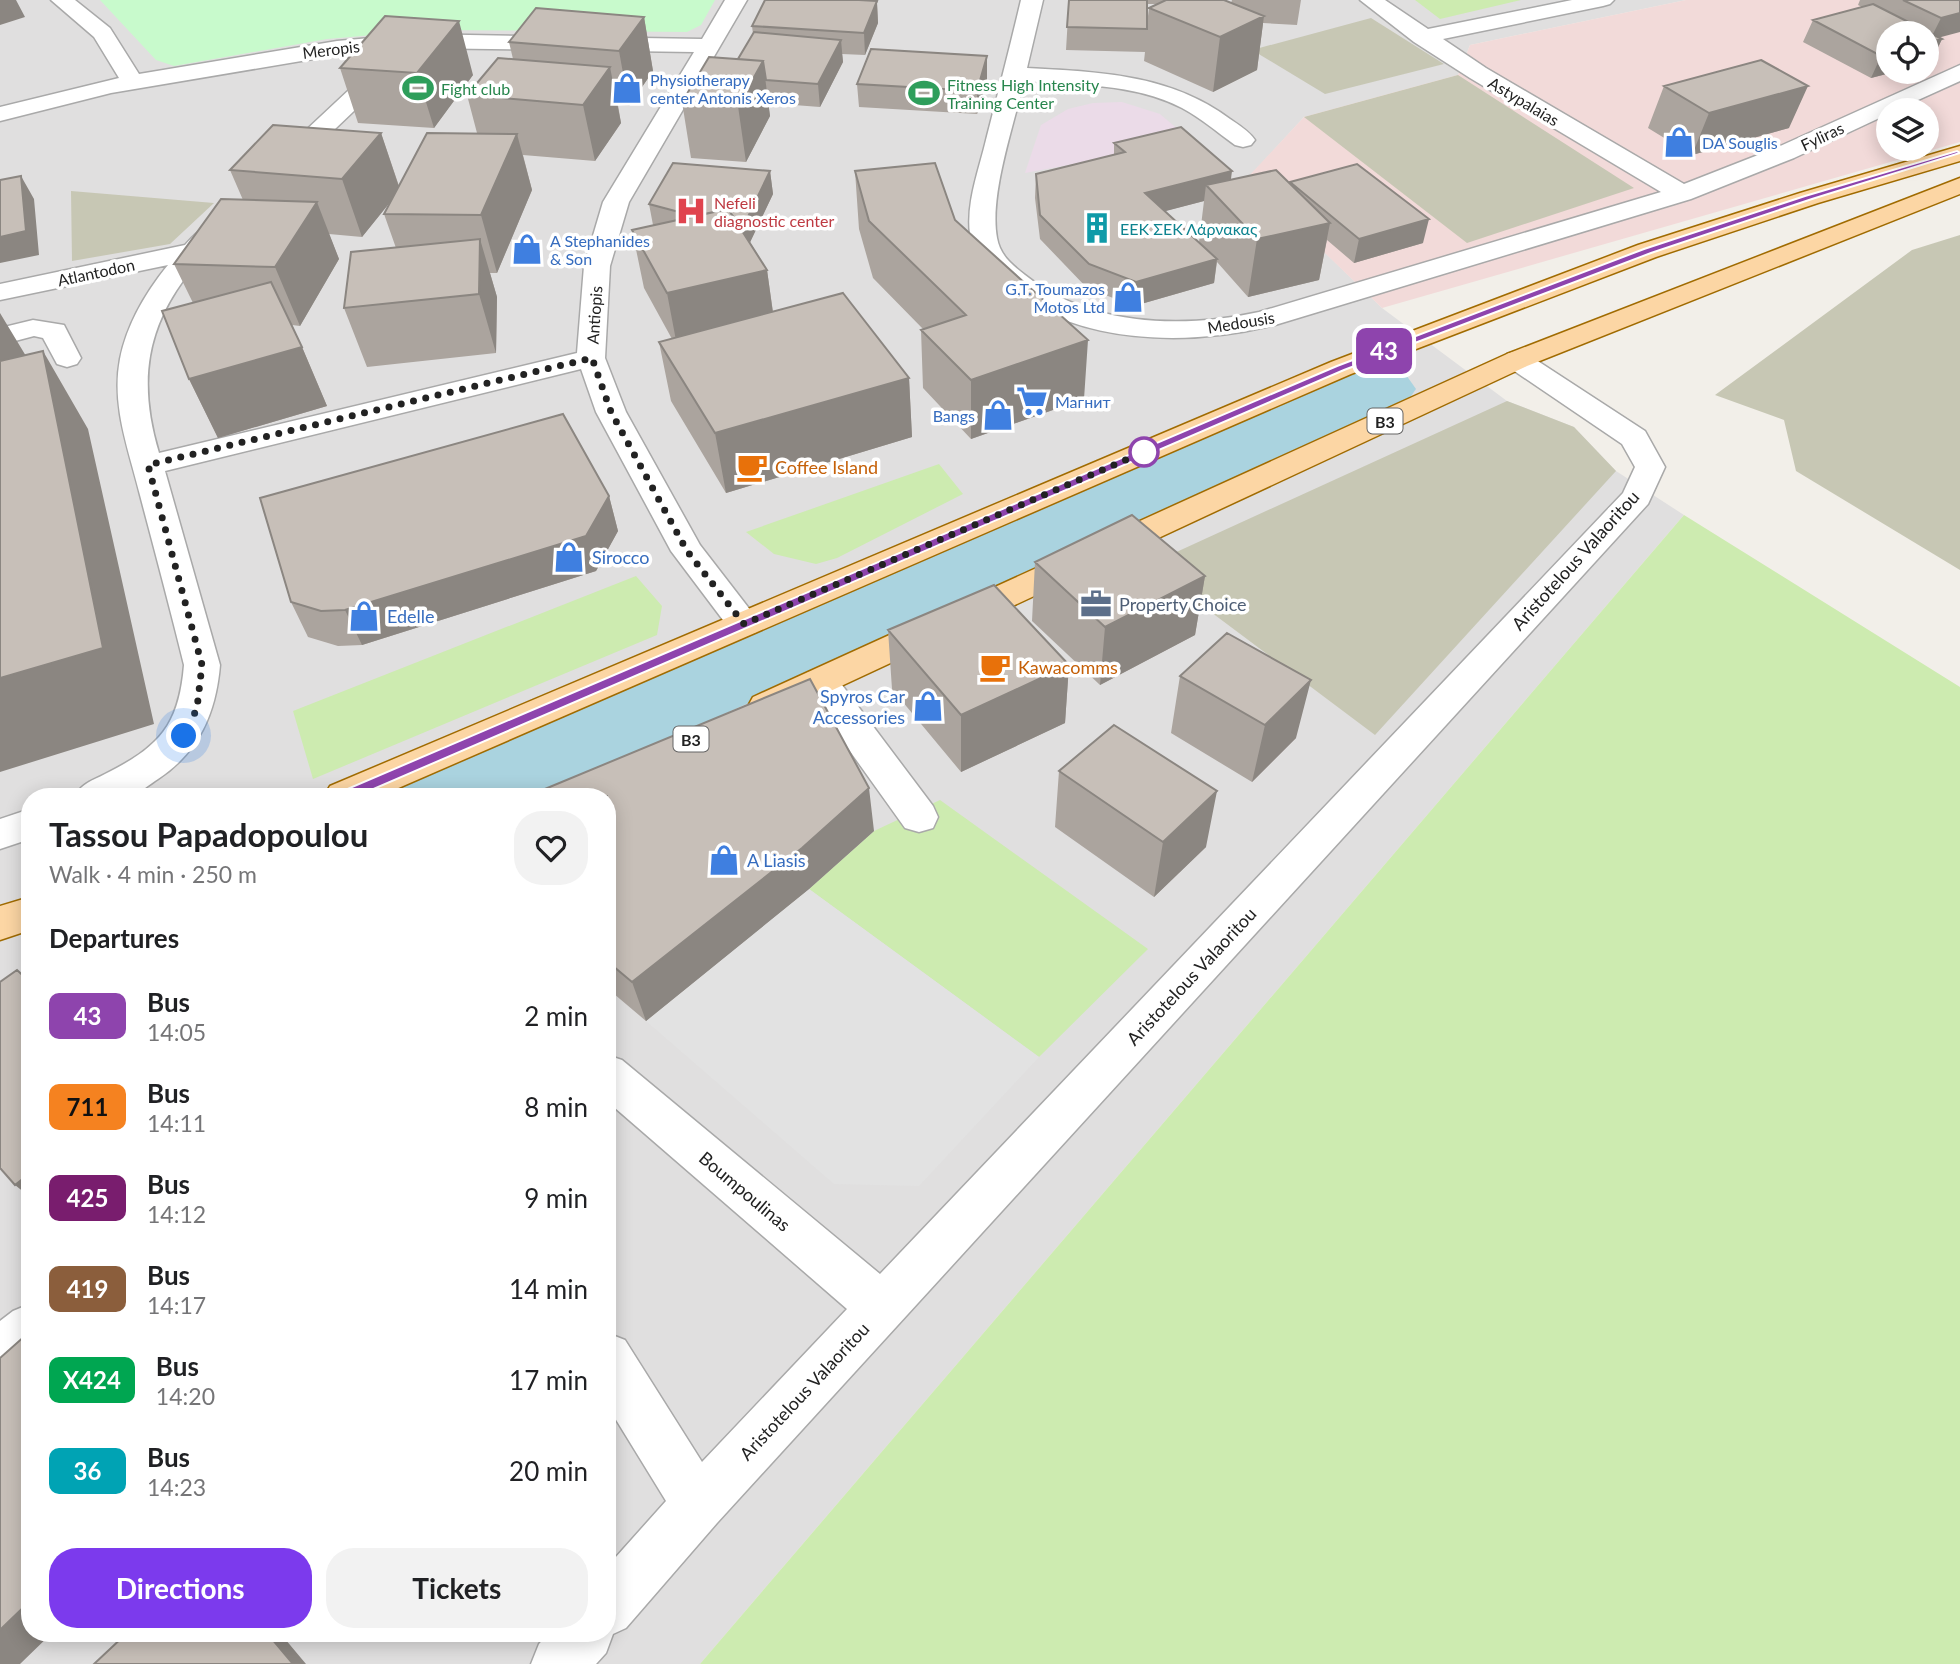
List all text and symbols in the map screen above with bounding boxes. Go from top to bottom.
map controls [1876,21,1939,161]
button: locate [1876,21,1939,84]
street label: Meropis [301,36,361,62]
place label: Physiotherapy center Antonis Xeros [650,70,796,107]
sports icon: Fight club [401,71,435,105]
shop icon: Physiotherapy center Antonis Xeros [610,71,644,105]
street label: Astypalaias [1485,72,1563,130]
place label: Fitness High Intensity Training Center [947,75,1100,112]
sports icon: Fitness High Intensity Training Center [907,76,941,110]
place label: Fight club [441,79,510,98]
button: layers [1876,98,1939,161]
street label: Fyliras [1797,118,1847,154]
shop icon: DA Souglis [1662,125,1696,159]
place label: DA Souglis [1702,133,1778,152]
place label: Nefeli diagnostic center [714,193,834,230]
hospital icon: Nefeli diagnostic center [674,194,708,228]
building icon: ΕΕΚ ΣΕΚ Λάρνακας [1080,211,1114,245]
place label: ΕΕΚ ΣΕΚ Λάρνακας [1120,219,1258,238]
place label: A Stephanides & Son [550,231,650,268]
shop icon: A Stephanides & Son [510,232,544,266]
street label: Atlantodon [56,255,136,289]
place label: G.T. Toumazos Motos Ltd [1005,279,1105,316]
shop icon: G.T. Toumazos Motos Ltd [1111,280,1145,314]
street label: Antiopis [582,285,606,345]
street label: Medousis [1206,307,1276,337]
line badge: 43 [1352,328,1416,374]
text: 43 [1370,336,1398,365]
supermarket icon: Магнит [1015,384,1049,418]
place label: Магнит [1055,392,1111,411]
shop icon: Bangs [981,398,1015,432]
place label: Bangs [933,406,975,425]
road number: B3 [1368,408,1402,434]
unlabelled marker [1129,437,1159,467]
cafe icon: Coffee Island [735,450,769,484]
place label: Coffee Island [775,456,878,478]
street label: Aristotelous Valaoritou [1507,486,1643,634]
shop icon: Sirocco [552,540,586,574]
place label: Sirocco [592,546,649,568]
office icon: Property Choice [1079,587,1113,621]
place label: Property Choice [1119,593,1247,615]
shop icon: Edelle [347,599,381,633]
place label: Edelle [387,605,435,627]
cafe icon: Kawacomms [978,650,1012,684]
place label: Kawacomms [1018,656,1118,678]
place label: Spyros Car Accessories [813,685,905,728]
shop icon: Spyros Car Accessories [911,689,945,723]
your location [166,718,201,753]
road number: B3 [674,726,708,752]
button: heart [514,811,588,885]
text: Tassou Papadopoulou [49,814,368,854]
shop icon: A Liasis [707,843,741,877]
place label: A Liasis [747,849,806,871]
text: Walk · 4 min · 250 m [49,860,257,888]
street label: Aristotelous Valaoritou [1122,903,1260,1049]
text: Departures [49,922,179,954]
text: Bus [147,986,190,1018]
text: 2 min [524,1000,588,1032]
text: 43 [74,1001,101,1030]
text: 14:05 [147,1018,206,1046]
text: Bus [147,1077,190,1109]
text: 8 min [524,1091,588,1123]
text: 711 [67,1092,108,1121]
text: 14:11 [147,1109,206,1137]
street label: Boumpoulinas [695,1147,795,1236]
text: Bus [147,1168,190,1200]
text: 9 min [524,1182,588,1214]
text: 425 [67,1183,108,1212]
text: 14:12 [147,1200,206,1228]
text: Bus [147,1259,190,1291]
text: 14 min [509,1273,588,1305]
text: 419 [67,1274,108,1303]
text: 14:17 [147,1291,206,1319]
street label: Aristotelous Valaoritou [735,1318,873,1464]
text: Bus [156,1350,199,1382]
text: 17 min [509,1364,588,1396]
text: X424 [63,1365,121,1394]
text: 14:20 [156,1382,215,1410]
text: Bus [147,1441,190,1473]
text: 20 min [509,1455,588,1487]
text: 36 [74,1456,101,1485]
text: 14:23 [147,1473,206,1501]
button: Directions [49,1548,312,1628]
button: Tickets [326,1548,588,1628]

